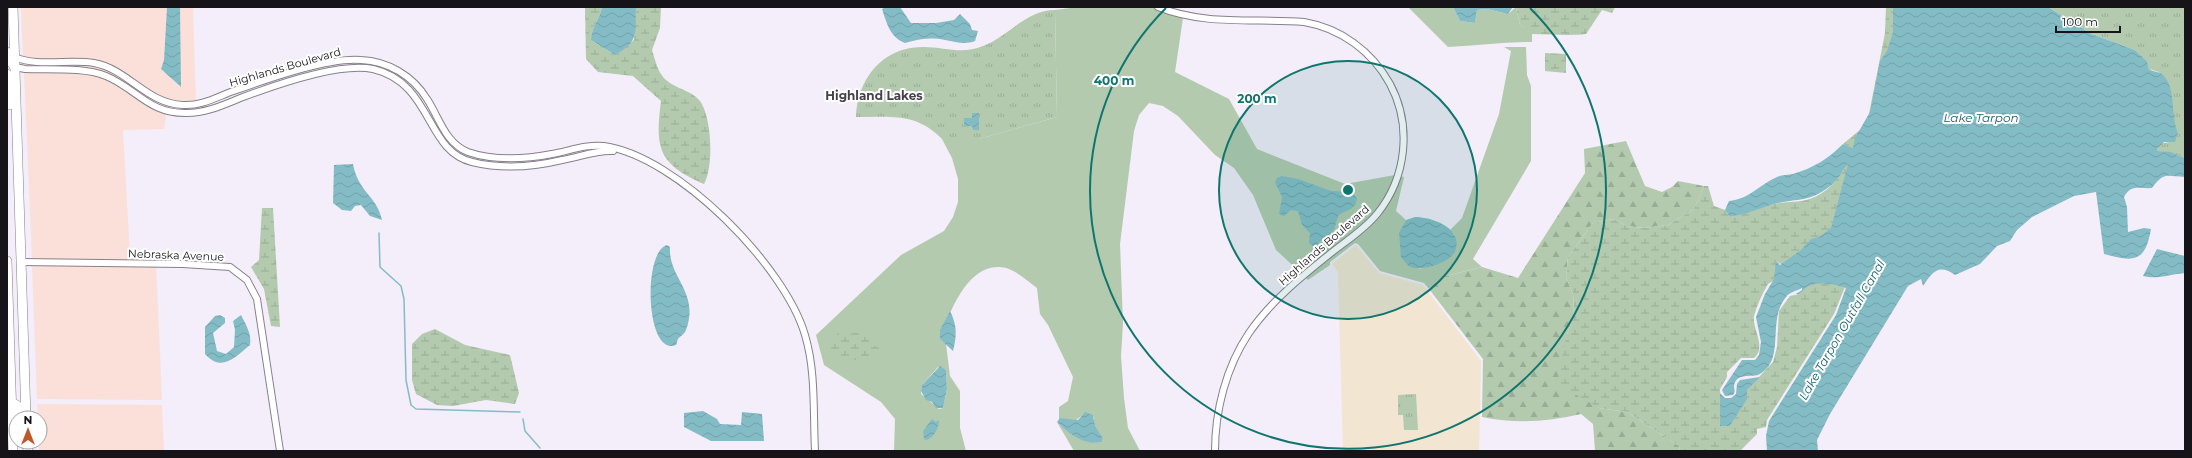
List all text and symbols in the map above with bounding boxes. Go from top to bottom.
scale bar [2056,8,2120,34]
text: 100 m [2062,14,2098,29]
street label: Highlands Boulevard [228,44,342,90]
text: 400 m [1094,73,1134,88]
district label: Highland Lakes [825,88,923,103]
text: 200 m [1237,91,1277,106]
water label: Lake Tarpon [1943,110,2019,125]
centre of rings [1341,183,1355,197]
street label: Highlands Boulevard [1276,202,1372,288]
street label: Nebraska Avenue [128,246,225,264]
water label: Lake Tarpon Outfall Canal [1795,256,1888,402]
north arrow [8,410,48,450]
text: N [24,413,32,427]

